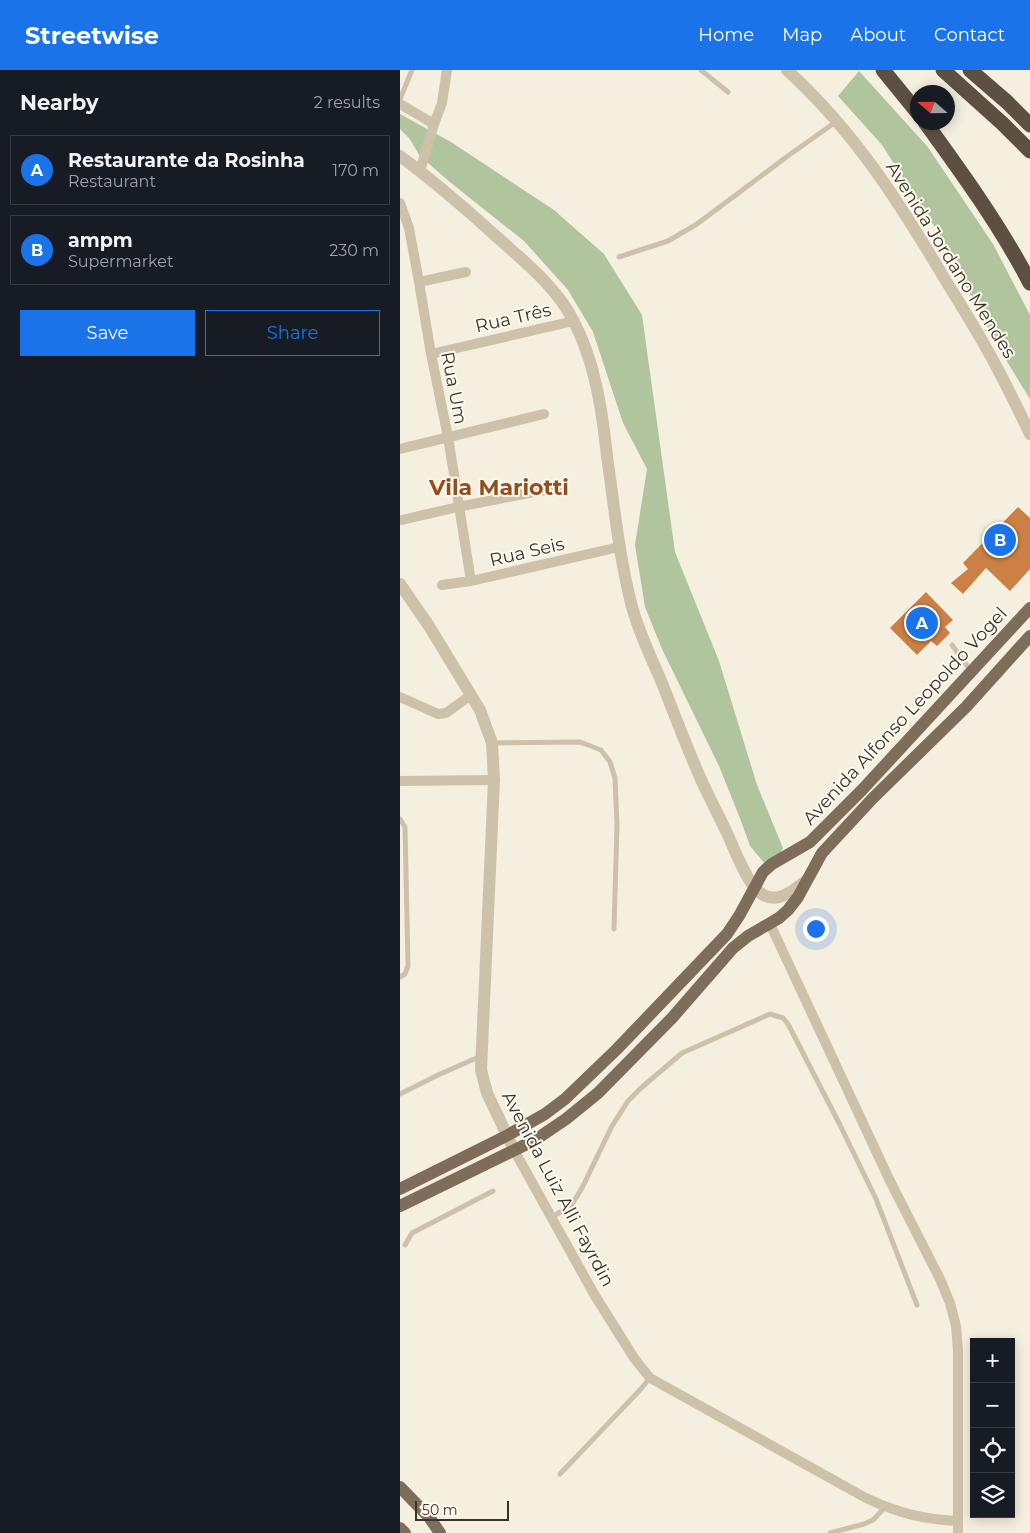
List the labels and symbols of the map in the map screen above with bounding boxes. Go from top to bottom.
north arrow [910,85,955,130]
street label: Avenida Jordano Mendes [881,158,1021,363]
street label: Rua Três [473,299,553,337]
street label: Rua Um [436,350,472,426]
district label: Vila Mariotti [428,474,569,501]
pin: B [984,521,1016,559]
street label: Rua Seis [487,533,567,571]
street label: Avenida Alfonso Leopoldo Vogel [798,603,1012,829]
pin: A [906,604,938,642]
your location [803,916,829,942]
street label: Avenida Luiz Alli Fayrdin [497,1088,619,1290]
scale bar [415,1498,509,1521]

